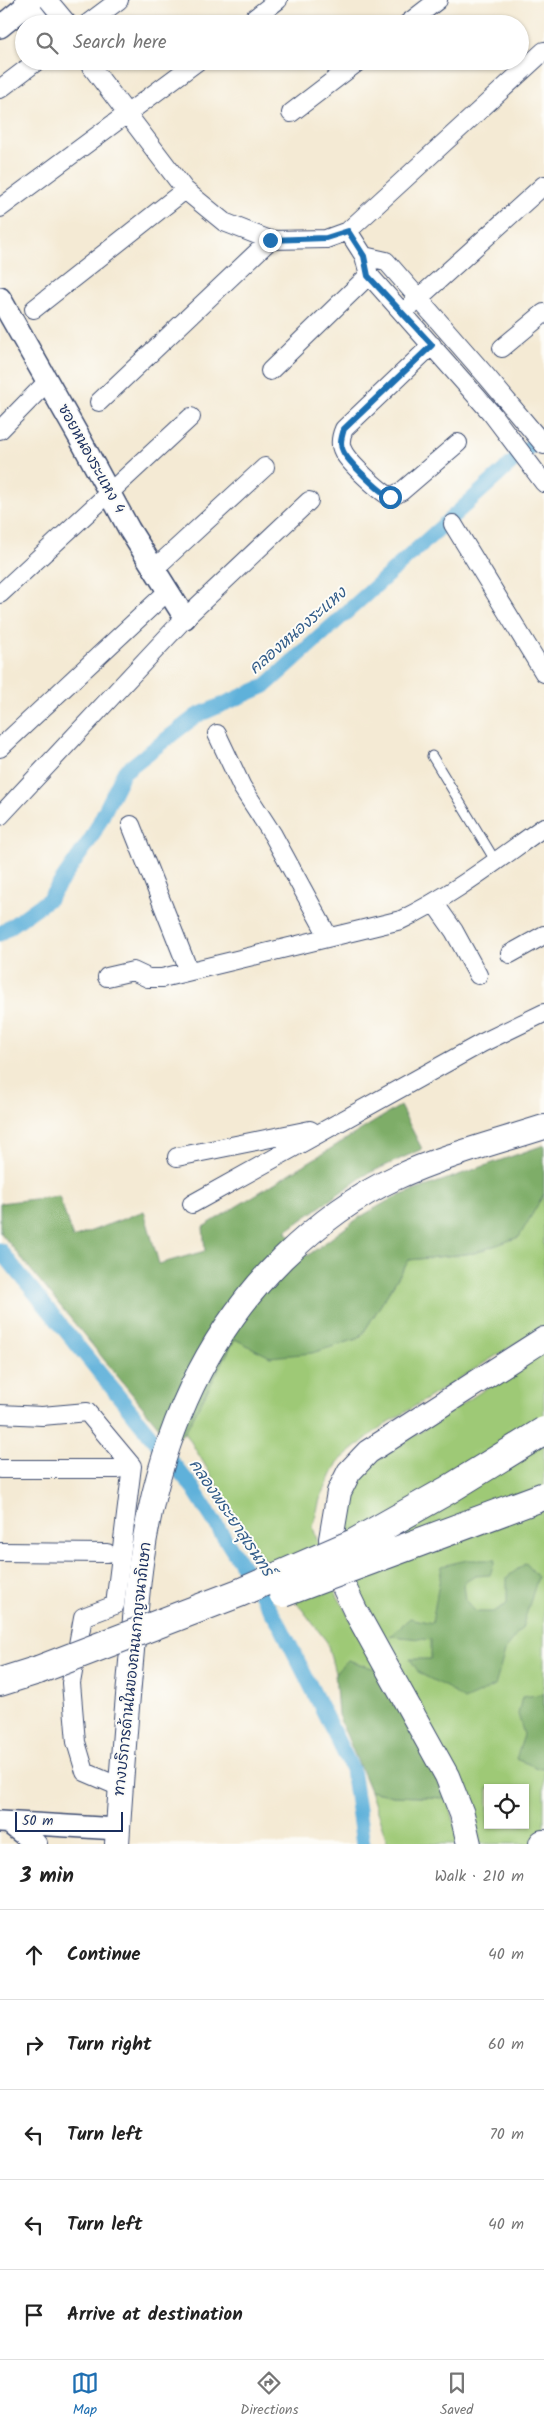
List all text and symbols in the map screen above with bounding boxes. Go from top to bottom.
search box [15,15,529,70]
text: Search here [73,28,167,58]
icon: search [33,29,61,57]
route end [259,229,282,252]
street label: ซอยหนองระแหง 4 [51,400,131,518]
route start [379,486,402,509]
water label: คลองหนองระแหง [244,580,354,681]
water label: คลองพระยาสุเรนทร์ [182,1454,282,1586]
street label: ทางบริการด้านในของถนนกาญจนาภิเษก [108,1541,158,1797]
map controls [484,1784,529,1829]
button: locate [484,1784,529,1829]
scale bar [15,1809,122,1832]
text: 50 m [22,1810,53,1832]
text: 3 min [20,1860,74,1893]
text: Walk · 210 m [434,1864,524,1889]
text: Continue [67,1940,140,1970]
icon: ahead [20,1941,48,1969]
text: 40 m [488,1942,524,1967]
text: Turn right [67,2030,152,2060]
icon: right [20,2031,48,2059]
text: 60 m [488,2032,524,2057]
text: Turn left [67,2120,142,2150]
icon: left [20,2121,48,2149]
text: 70 m [489,2122,524,2147]
text: Turn left [67,2210,142,2240]
icon: left [20,2211,48,2239]
text: 40 m [488,2212,524,2237]
text: Arrive at destination [67,2300,243,2330]
icon: arrive [20,2301,48,2329]
tab: Map [71,2369,99,2421]
tab: Directions [240,2369,298,2421]
tab: Saved [440,2369,473,2421]

